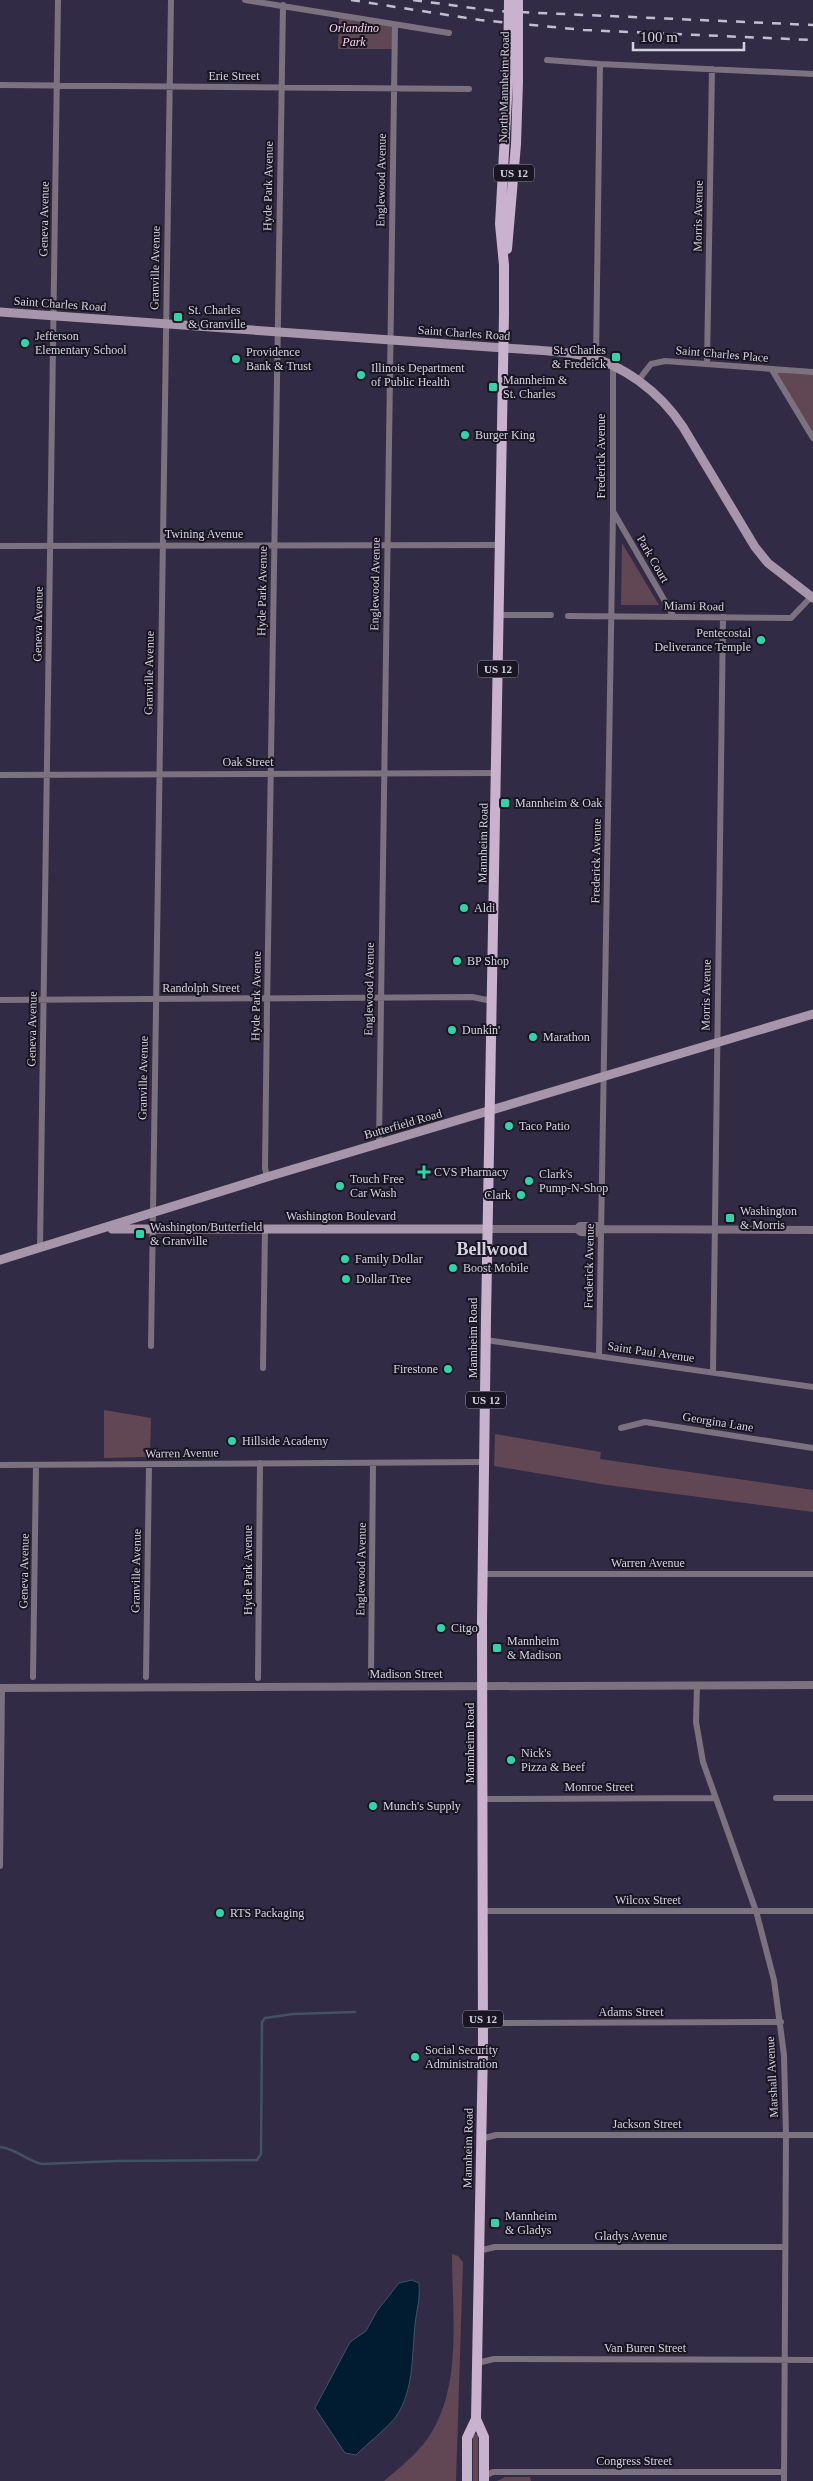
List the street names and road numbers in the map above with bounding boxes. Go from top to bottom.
street label: North Mannheim Road [496,31,512,143]
street label: Erie Street [209,69,260,83]
street label: Englewood Avenue [373,133,389,227]
street label: Hyde Park Avenue [260,141,276,231]
road number: US 12 [494,164,534,182]
street label: Morris Avenue [690,180,706,252]
street label: Geneva Avenue [36,181,52,257]
street label: Granville Avenue [147,226,163,310]
street label: Saint Charles Road [13,294,107,314]
street label: Saint Charles Road [417,323,511,343]
street label: Saint Charles Place [675,343,769,365]
street label: Frederick Avenue [594,414,608,498]
street label: Twining Avenue [165,527,243,541]
street label: Park Court [634,533,672,586]
street label: Englewood Avenue [367,537,383,631]
street label: Hyde Park Avenue [254,546,270,636]
street label: Geneva Avenue [30,586,46,662]
street label: Miami Road [664,598,724,614]
street label: Granville Avenue [141,631,157,715]
road number: US 12 [478,661,518,678]
street label: Oak Street [223,755,274,769]
street label: Mannheim Road [475,803,491,883]
street label: Frederick Avenue [588,819,604,903]
street label: Englewood Avenue [361,942,377,1036]
street label: Hyde Park Avenue [248,951,264,1041]
street label: Morris Avenue [698,959,714,1031]
street label: Randolph Street [162,981,240,995]
street label: Geneva Avenue [24,991,40,1067]
street label: Granville Avenue [135,1036,151,1120]
street label: Butterfield Road [362,1106,444,1142]
street label: Washington Boulevard [286,1209,396,1223]
street label: Frederick Avenue [581,1224,597,1308]
street label: Mannheim Road [466,1298,480,1378]
street label: Saint Paul Avenue [607,1339,695,1365]
road number: US 12 [466,1392,506,1408]
street label: Georgina Lane [682,1409,754,1435]
street label: Warren Avenue [145,1445,219,1461]
street label: Englewood Avenue [353,1522,369,1616]
street label: Hyde Park Avenue [241,1525,255,1615]
street label: Granville Avenue [128,1529,144,1613]
street label: Geneva Avenue [16,1533,32,1609]
street label: Warren Avenue [611,1556,685,1570]
street label: Madison Street [370,1667,443,1681]
street label: Mannheim Road [463,1703,477,1783]
street label: Monroe Street [565,1780,634,1794]
street label: Wilcox Street [615,1893,682,1907]
street label: Adams Street [599,2005,664,2019]
road number: US 12 [463,2010,503,2028]
street label: Marshall Avenue [763,2036,781,2118]
street label: Mannheim Road [460,2108,476,2188]
street label: Jackson Street [613,2117,682,2131]
street label: Gladys Avenue [595,2229,667,2243]
street label: Van Buren Street [604,2341,687,2355]
street label: Congress Street [596,2454,672,2468]

